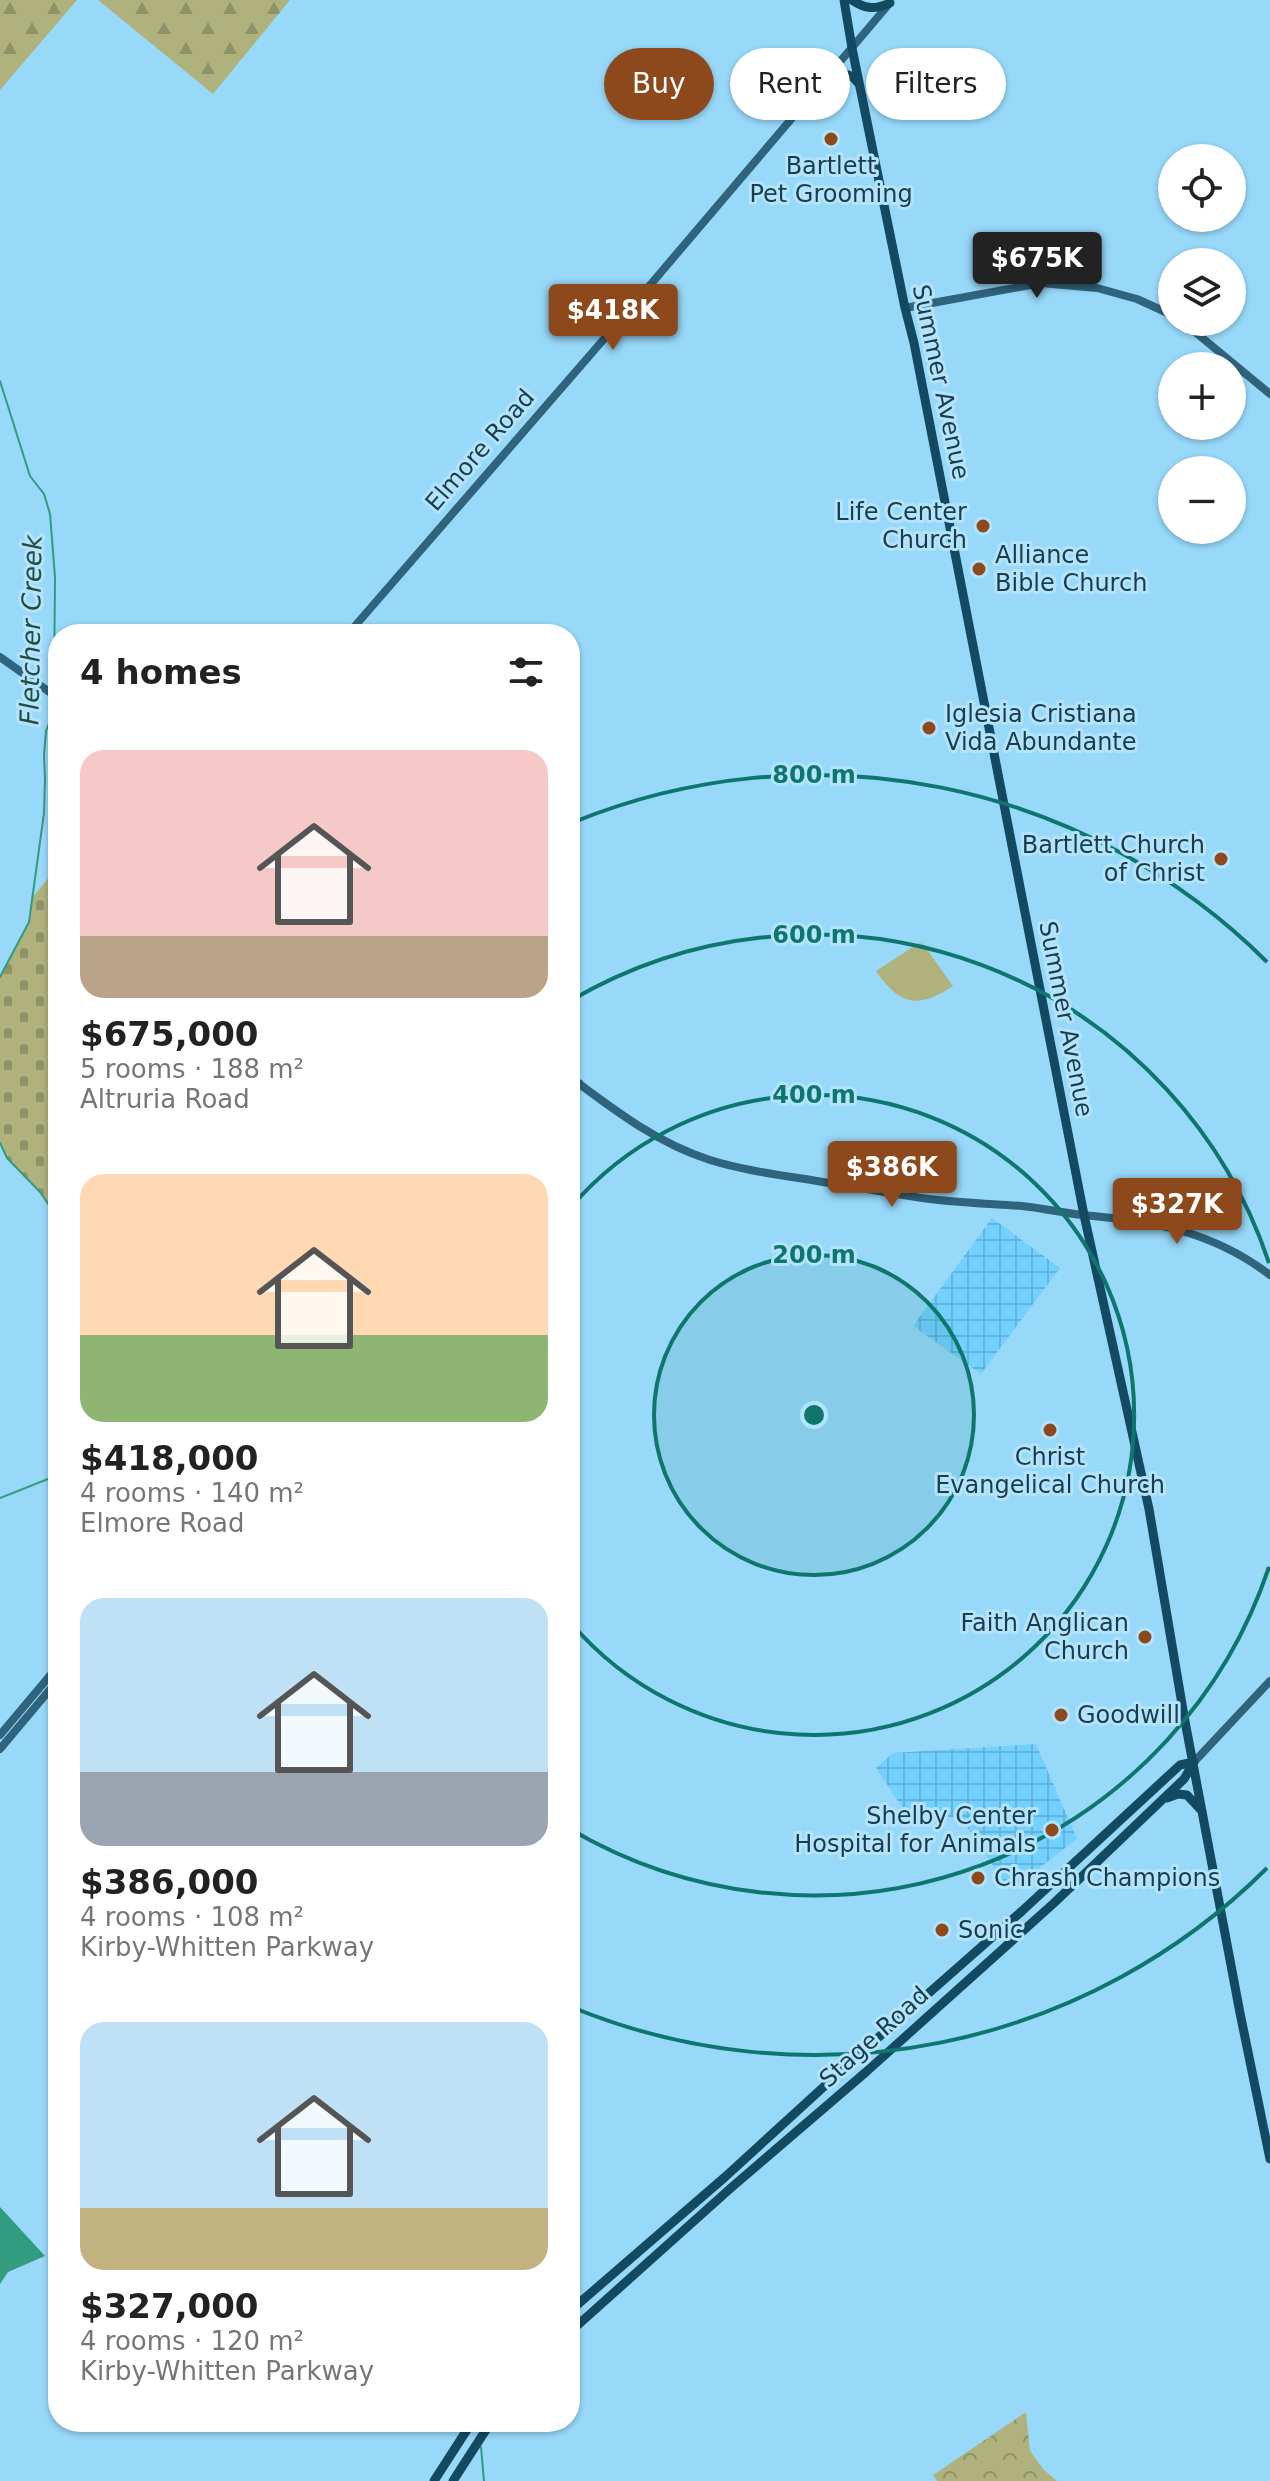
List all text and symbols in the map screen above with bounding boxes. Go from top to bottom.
chip: Buy [604,48,714,120]
chip: Rent [730,48,850,120]
chip: Filters [866,48,1006,120]
marker: Bartlett Pet Grooming [822,130,840,148]
map controls [1158,144,1246,544]
button: locate [1158,144,1246,232]
place label: Bartlett Pet Grooming [749,152,913,208]
pin: $675K [981,232,1093,300]
text: $675K [991,243,1083,273]
button: layers [1158,248,1246,336]
street label: Summer Avenue [907,282,975,482]
pin: $418K [557,284,669,352]
text: $418K [567,295,659,325]
button: + [1158,352,1246,440]
street label: Elmore Road [420,384,540,516]
button: − [1158,456,1246,544]
place label: Life Center Church [835,498,967,554]
marker: Life Center Church [974,517,992,535]
water label: Fletcher Creek [14,534,48,725]
place label: Alliance Bible Church [995,541,1147,597]
marker: Alliance Bible Church [970,560,988,578]
icon: filters [504,650,548,694]
text: 4 homes [80,652,242,692]
place label: Iglesia Cristiana Vida Abundante [945,700,1137,756]
marker: Iglesia Cristiana Vida Abundante [920,719,938,737]
text: 800 m [772,761,856,789]
icon: home [242,802,386,946]
place label: Bartlett Church of Christ [1022,831,1205,887]
marker: Bartlett Church of Christ [1212,850,1230,868]
street label: Summer Avenue [1033,919,1099,1119]
text: 600 m [772,921,856,949]
text: $675,000 [80,1014,259,1054]
text: 5 rooms · 188 m² [80,1054,304,1084]
text: 400 m [772,1081,856,1109]
text: Altruria Road [80,1084,250,1114]
pin: $386K [836,1141,948,1209]
text: $386K [846,1152,938,1182]
pin: $327K [1121,1178,1233,1246]
text: $327K [1131,1189,1223,1219]
icon: home [242,1226,386,1370]
text: 200 m [772,1241,856,1269]
centre of rings [800,1401,828,1429]
marker: Christ Evangelical Church [1041,1421,1059,1439]
text: $418,000 [80,1438,259,1478]
place label: Christ Evangelical Church [935,1443,1165,1499]
text: 4 rooms · 140 m² [80,1478,304,1508]
text: Elmore Road [80,1508,245,1538]
place label: Faith Anglican Church [960,1609,1129,1665]
marker: Faith Anglican Church [1136,1628,1154,1646]
icon: home [242,1650,386,1794]
place label: Goodwill [1077,1701,1180,1729]
marker: Goodwill [1052,1706,1070,1724]
place label: Shelby Center Hospital for Animals [794,1802,1036,1858]
marker: Shelby Center Hospital for Animals [1043,1821,1061,1839]
text: $386,000 [80,1862,259,1902]
place label: Chrash Champions [994,1864,1220,1892]
marker: Chrash Champions [969,1869,987,1887]
text: 4 rooms · 108 m² [80,1902,304,1932]
place label: Sonic [958,1916,1023,1944]
marker: Sonic [933,1921,951,1939]
text: Kirby-Whitten Parkway [80,1932,374,1962]
street label: Stage Road [814,1981,934,2093]
icon: home [242,2074,386,2218]
text: $327,000 [80,2286,259,2326]
text: 4 rooms · 120 m² [80,2326,304,2356]
text: Kirby-Whitten Parkway [80,2356,374,2386]

